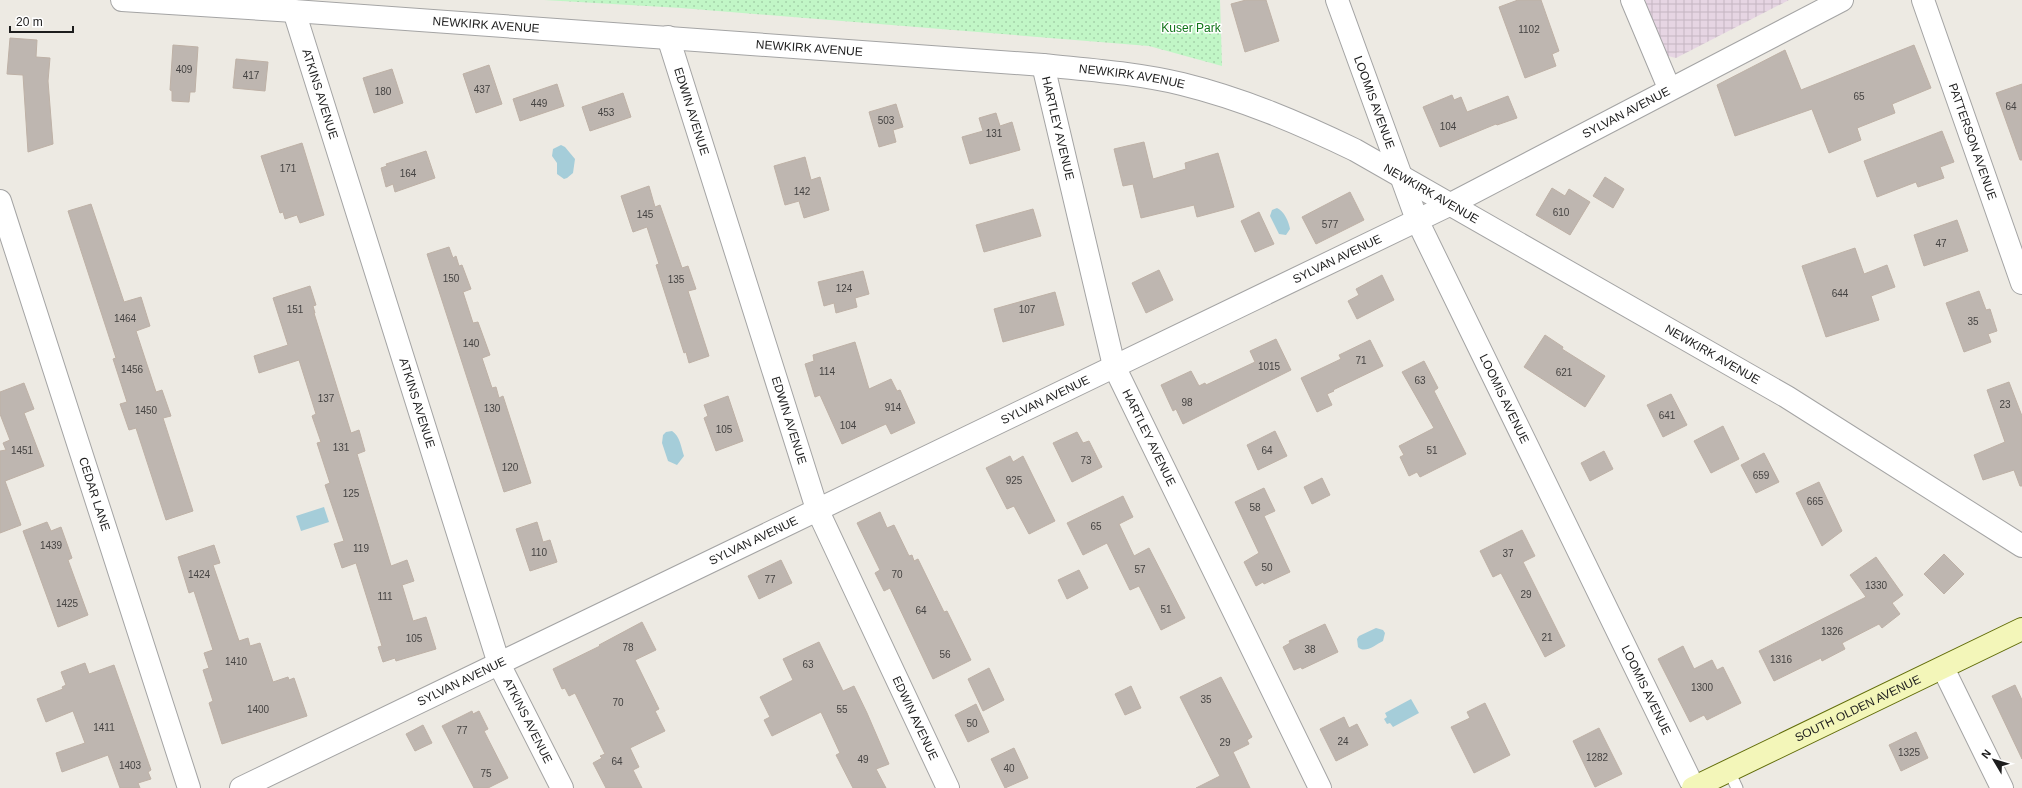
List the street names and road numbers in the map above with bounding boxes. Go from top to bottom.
street label: NEWKIRK AVENUE [432,14,540,36]
street label: NEWKIRK AVENUE [755,37,863,59]
street label: ATKINS AVENUE [299,47,341,141]
street label: LOOMIS AVENUE [1351,54,1398,151]
street label: NEWKIRK AVENUE [1078,62,1186,91]
street label: EDWIN AVENUE [671,66,712,157]
street label: HARTLEY AVENUE [1039,75,1077,182]
street label: PATTERSON AVENUE [1946,81,1999,202]
street label: SYLVAN AVENUE [1580,84,1672,141]
street label: NEWKIRK AVENUE [1381,161,1481,226]
street label: SYLVAN AVENUE [1290,232,1384,286]
street label: NEWKIRK AVENUE [1662,322,1763,387]
street label: LOOMIS AVENUE [1476,352,1532,446]
street label: ATKINS AVENUE [396,356,438,450]
street label: SYLVAN AVENUE [999,373,1092,427]
street label: EDWIN AVENUE [769,375,809,466]
street label: HARTLEY AVENUE [1119,387,1179,488]
street label: CEDAR LANE [76,455,113,533]
street label: SYLVAN AVENUE [707,513,800,568]
street label: LOOMIS AVENUE [1618,643,1674,737]
street label: SYLVAN AVENUE [415,654,508,709]
street label: SOUTH OLDEN AVENUE [1793,672,1923,745]
street label: EDWIN AVENUE [889,674,941,762]
street label: ATKINS AVENUE [500,676,555,766]

